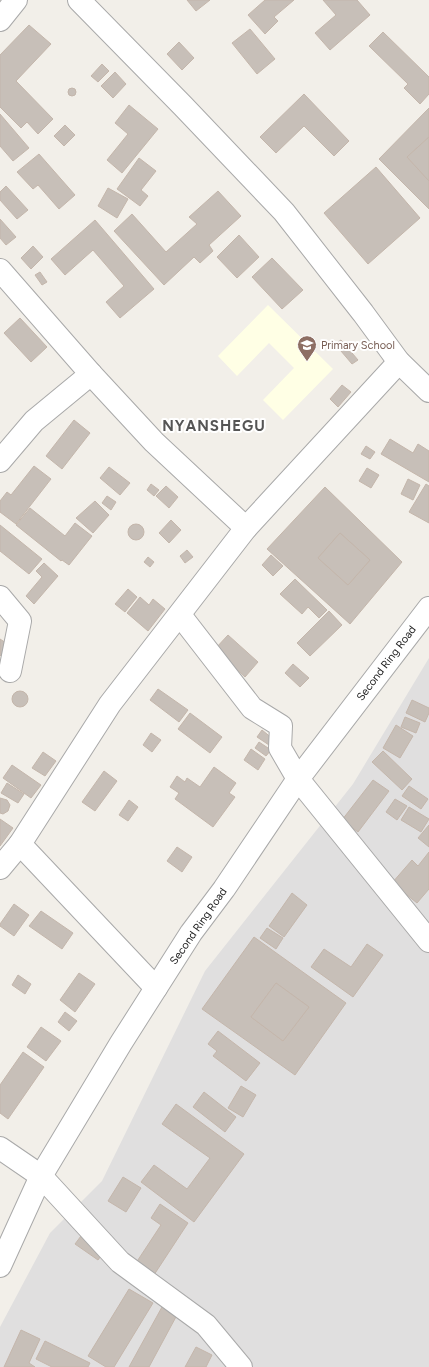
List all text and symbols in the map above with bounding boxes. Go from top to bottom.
school or university icon: Primary School [296,334,318,362]
place label: Primary School [321,339,395,352]
district label: NYANSHEGU [162,417,266,435]
street label: Second Ring Road [354,623,419,703]
street label: Second Ring Road [167,886,230,967]

